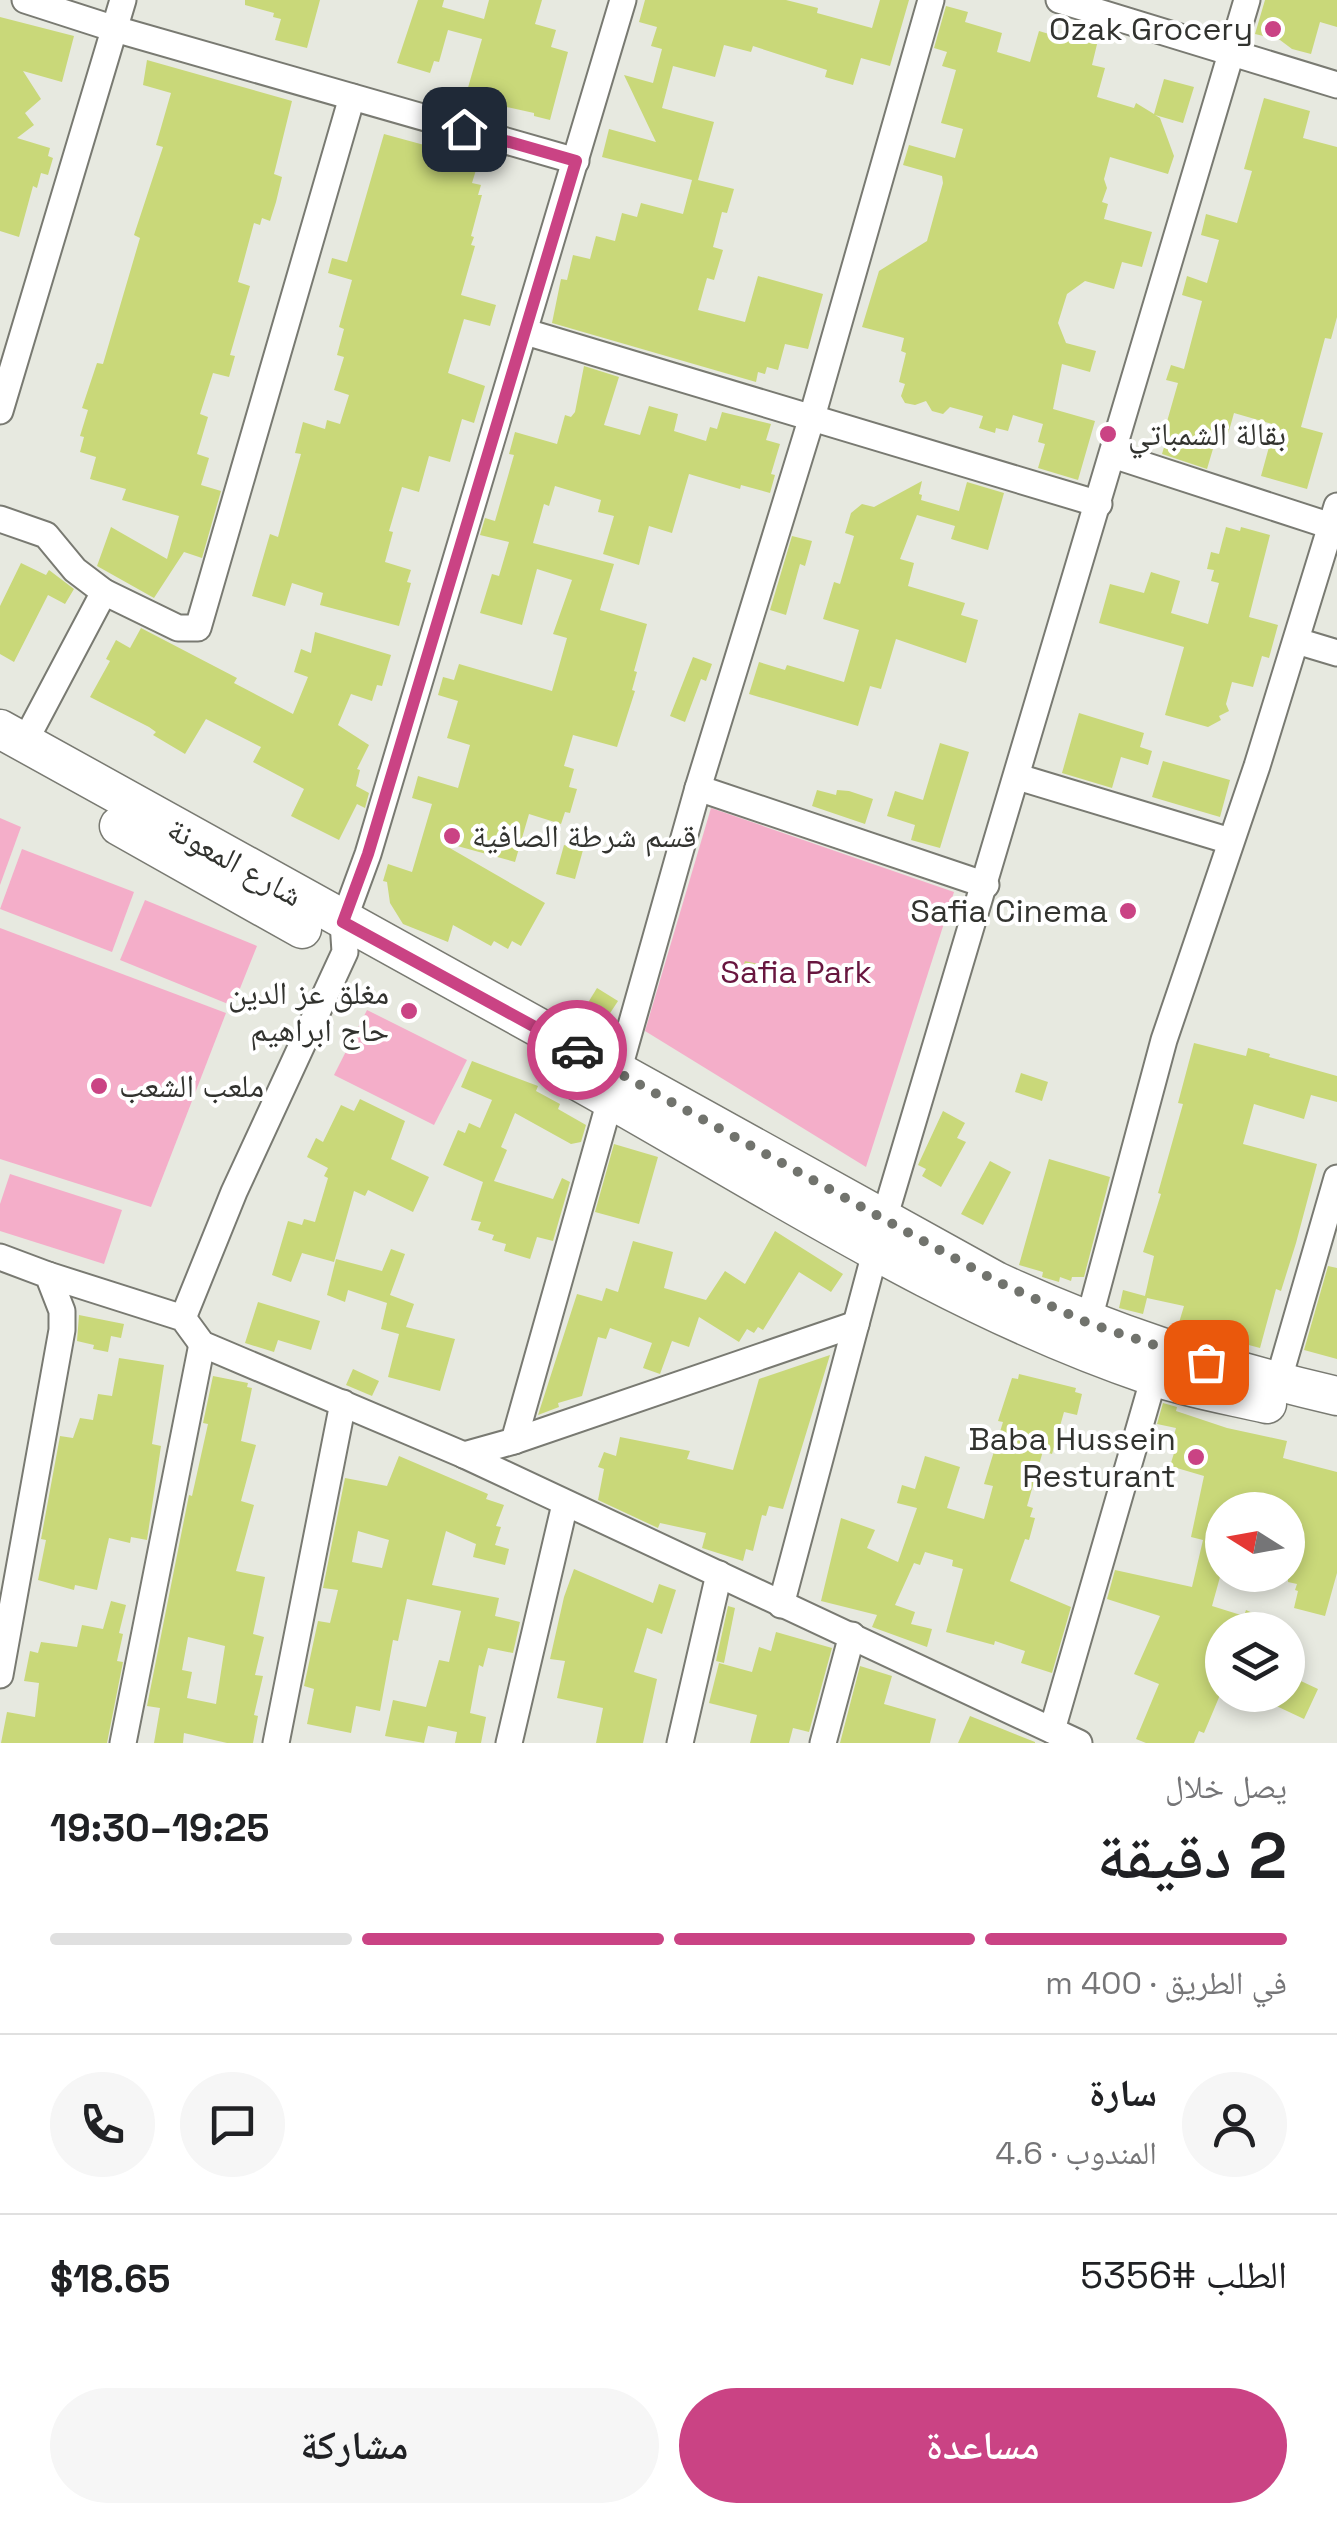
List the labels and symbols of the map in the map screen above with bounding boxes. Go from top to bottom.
place label: Ozak Grocery [1049,9,1253,49]
marker: Ozak Grocery [1262,18,1284,40]
pin [422,87,507,172]
place label: بقالة الشمباتي [1128,414,1286,459]
marker: بقالة الشمباتي [1097,423,1119,445]
street label: شارع المعونة [161,809,309,915]
place label: قسم شرطة الصافية [472,816,696,857]
marker: قسم شرطة الصافية [441,825,463,847]
place label: Safia Cinema [910,891,1108,931]
marker: Safia Cinema [1117,900,1139,922]
park label: Safia Park [720,952,872,992]
place label: مغلق عز الدين حاج ابراهيم [228,973,389,1051]
marker: مغلق عز الدين حاج ابراهيم [398,1000,420,1022]
courier [527,1000,627,1100]
place label: ملعب الشعب [119,1066,264,1106]
marker: ملعب الشعب [88,1075,110,1097]
pin [1164,1320,1249,1405]
place label: Baba Hussein Resturant [969,1419,1176,1496]
marker: Baba Hussein Resturant [1185,1446,1207,1468]
north arrow [1205,1492,1305,1592]

